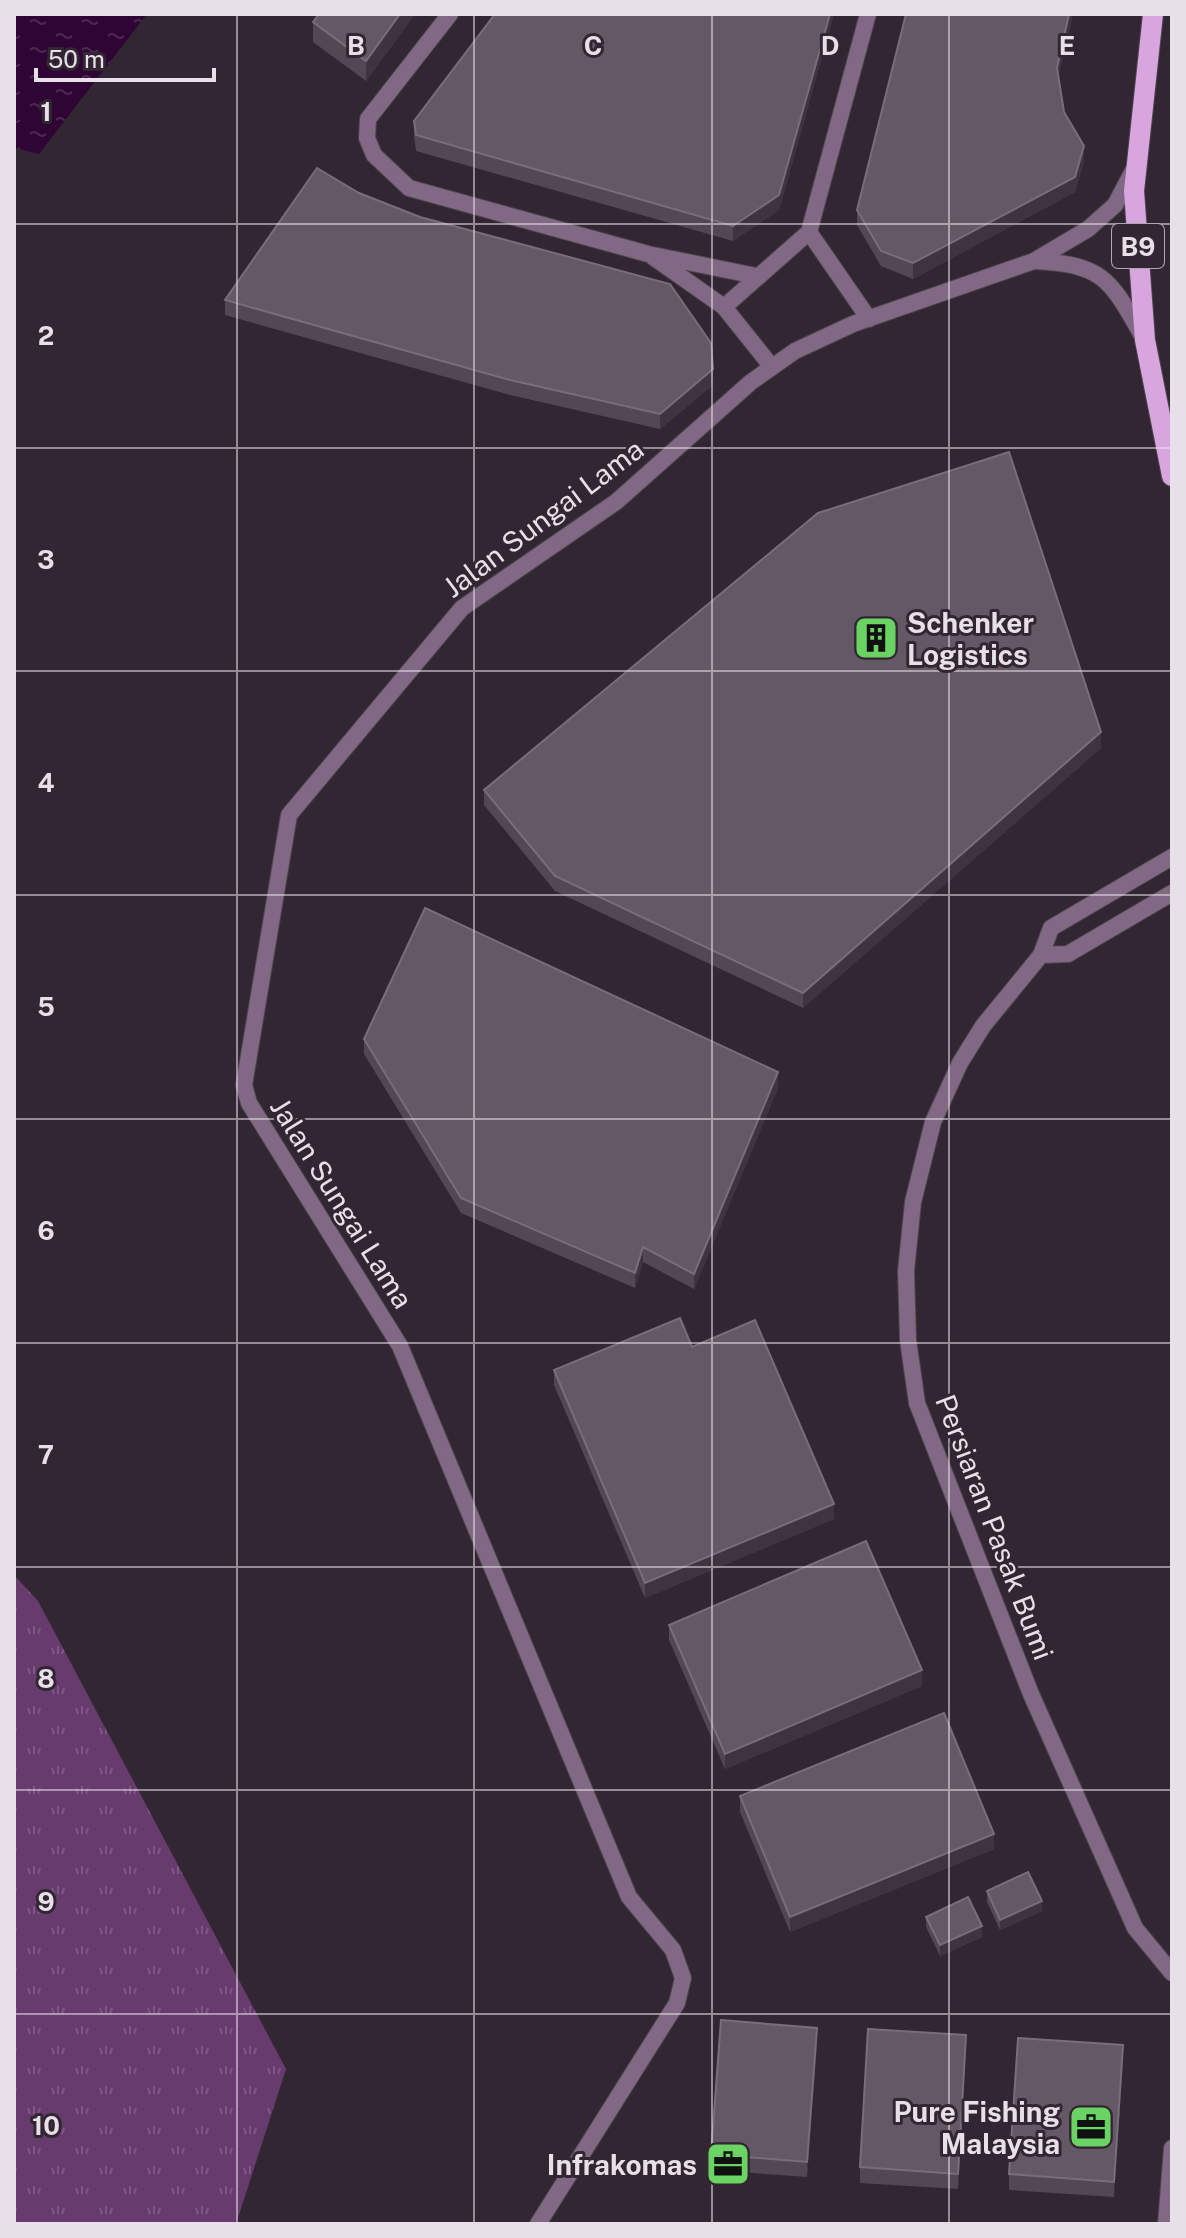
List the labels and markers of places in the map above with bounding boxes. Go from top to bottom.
place label: Schenker Logistics [907,606,1034,671]
building icon: Schenker Logistics [852,614,900,662]
place label: Pure Fishing Malaysia [893,2095,1060,2160]
office icon: Pure Fishing Malaysia [1067,2103,1115,2151]
office icon: Infrakomas [704,2140,752,2188]
place label: Infrakomas [547,2148,697,2181]

